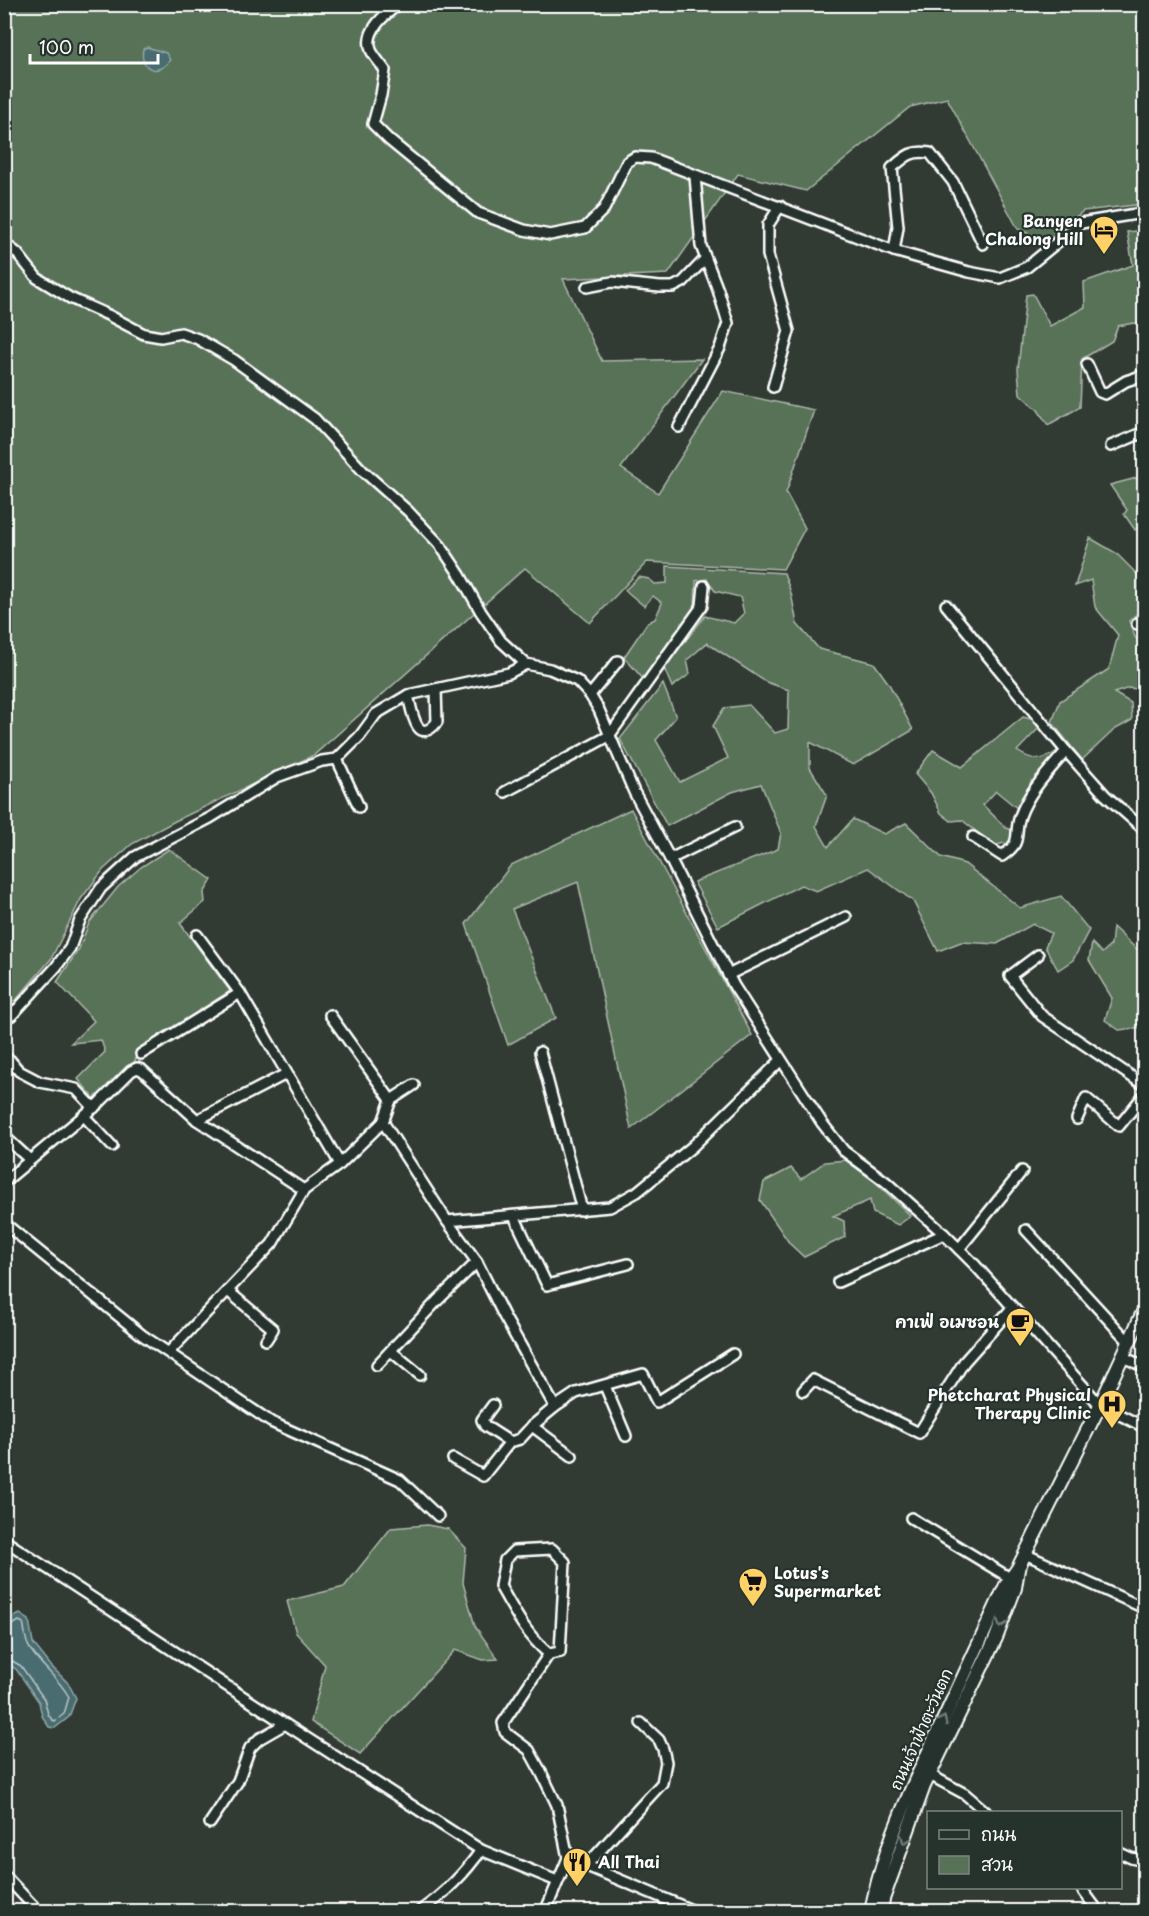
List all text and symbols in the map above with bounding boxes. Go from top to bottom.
scale bar [30,27,158,65]
text: 100 m [39,33,94,60]
place label: Banyen Chalong Hill [985,208,1083,250]
hotel icon: Banyen Chalong Hill [1088,214,1120,256]
cafe icon: คาเฟ่ อเมซอน [1004,1306,1036,1348]
place label: คาเฟ่ อเมซอน [895,1309,999,1333]
place label: Phetcharat Physical Therapy Clinic [928,1382,1091,1424]
hospital icon: Phetcharat Physical Therapy Clinic [1096,1388,1128,1430]
place label: Lotus's Supermarket [774,1560,882,1602]
supermarket icon: Lotus's Supermarket [737,1566,769,1608]
one-way arrow [996,1618,1009,1628]
street label: ถนนเจ้าฟ้าตะวันตก [882,1664,958,1793]
one-way arrow [935,1715,947,1726]
legend [927,1811,1122,1889]
text: ถนน [981,1820,1016,1847]
one-way arrow [899,1834,912,1845]
restaurant icon: All Thai [561,1846,593,1888]
place label: All Thai [597,1849,660,1873]
text: สวน [981,1850,1013,1877]

